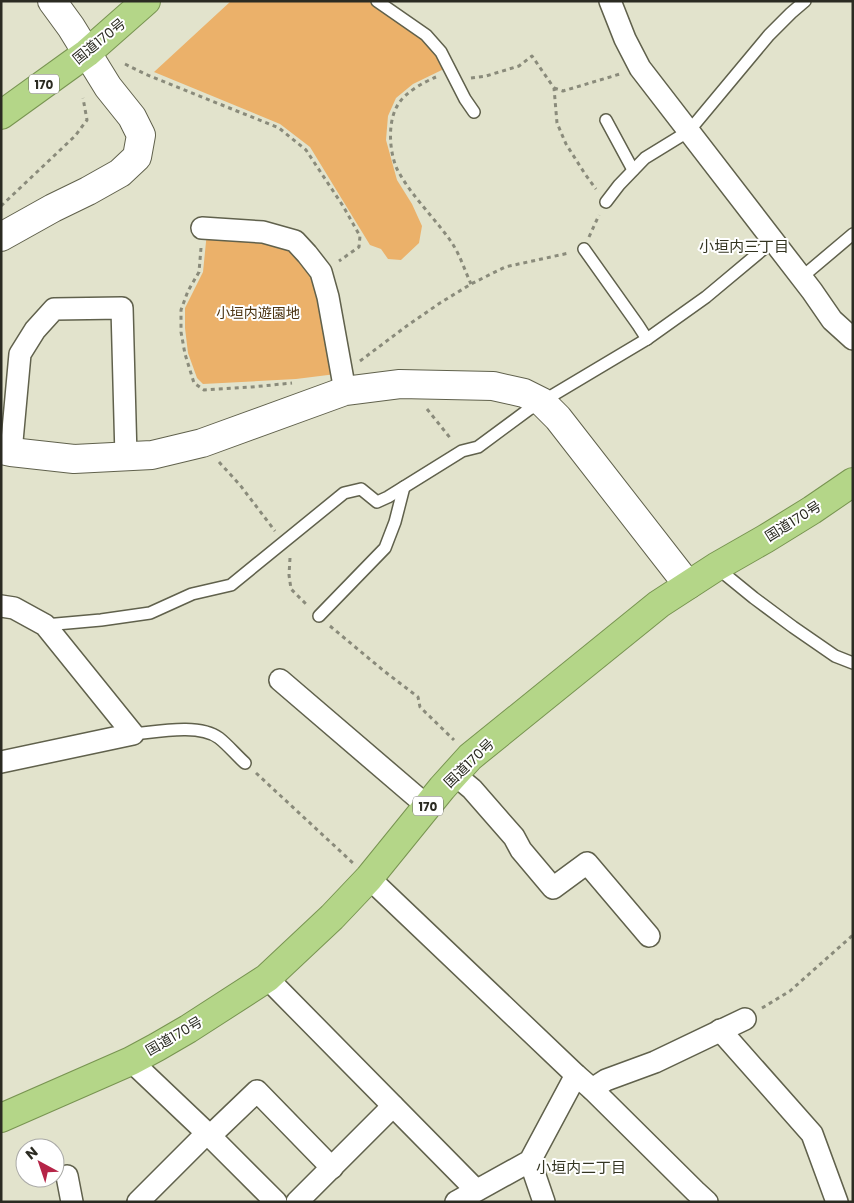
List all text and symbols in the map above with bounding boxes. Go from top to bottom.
street label: 国道170号 [68,13,130,69]
road number: 170 [29,74,59,94]
district label: 小垣内三丁目 [699,236,789,257]
park label: 小垣内遊園地 [216,303,300,323]
street label: 国道170号 [761,496,825,546]
street label: 国道170号 [439,734,499,792]
road number: 170 [413,796,443,816]
street label: 国道170号 [142,1012,206,1060]
north arrow [15,1138,65,1188]
text: N [21,1142,42,1164]
district label: 小垣内二丁目 [536,1157,626,1178]

